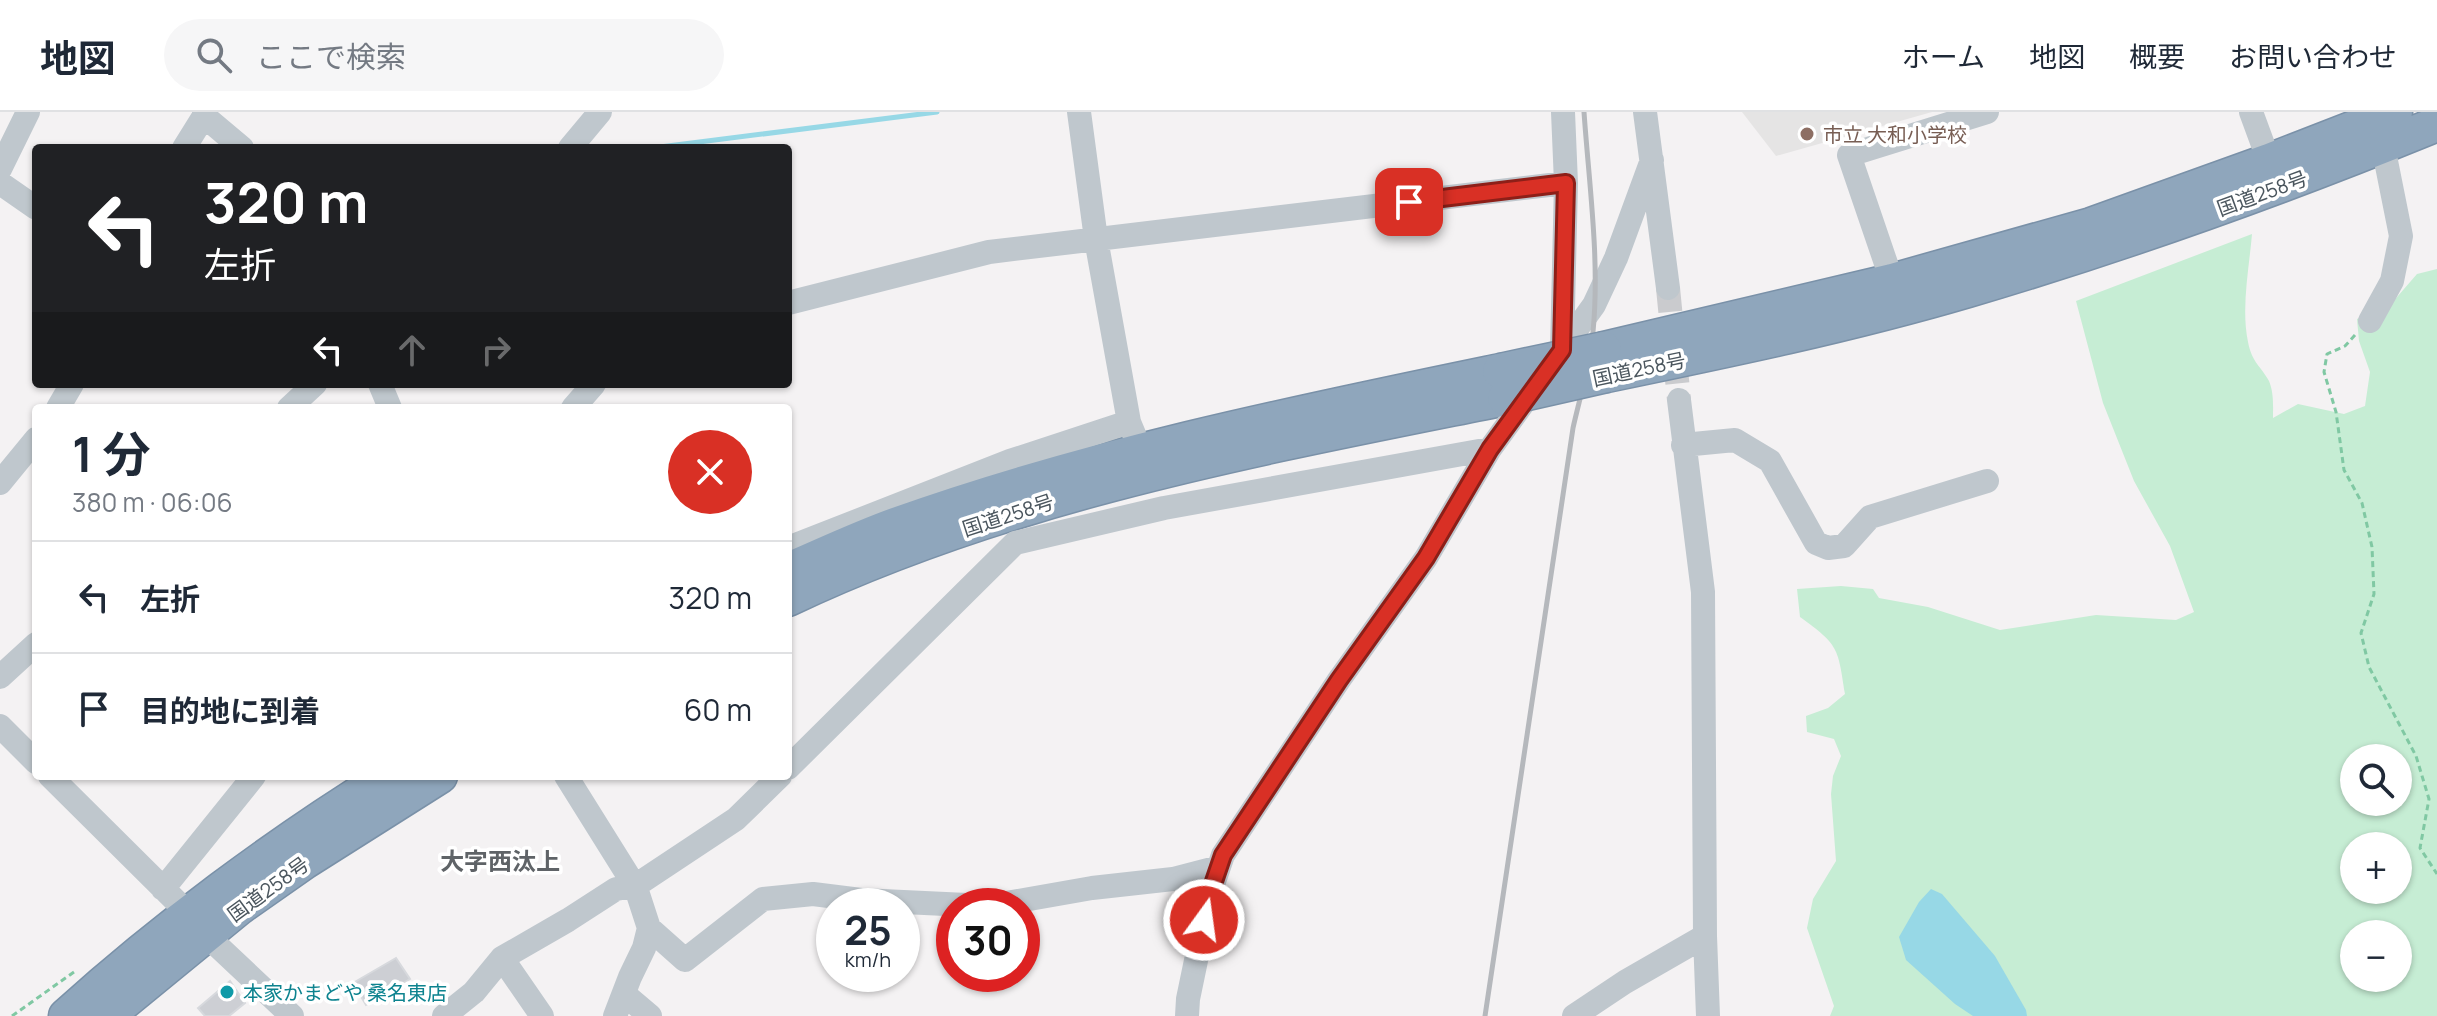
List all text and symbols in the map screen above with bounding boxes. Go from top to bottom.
search box [164,19,724,91]
text: 地図 [40,31,116,83]
icon: search [192,33,236,77]
text: ここで検索 [256,36,406,77]
text: ホーム [1902,37,1985,75]
text: 地図 [2029,37,2085,75]
text: 概要 [2129,37,2185,75]
text: お問い合わせ [2229,37,2397,75]
place label: 市立 大和小学校 [1823,121,1967,148]
marker: 市立 大和小学校 [1798,125,1816,143]
text: 320 m [204,163,368,240]
street label: 国道258号 [2213,164,2311,222]
pin [1375,168,1443,236]
icon: left [72,176,176,280]
icon: arrive [1387,180,1431,224]
text: 左折 [204,240,276,289]
icon: left [306,328,350,372]
icon: ahead [390,328,434,372]
icon: right [474,328,518,372]
street label: 国道258号 [1590,346,1688,392]
text: 1 分 [72,421,151,486]
button: close [668,430,752,514]
text: 380 m · 06:06 [72,484,233,520]
street label: 国道258号 [959,488,1057,542]
icon: left [72,575,116,619]
text: 320 m [669,577,752,618]
text: 左折 [140,578,200,619]
icon: arrive [72,687,116,731]
text: 60 m [684,689,752,730]
text: 目的地に到着 [140,690,320,731]
map controls [2340,744,2412,992]
button: search [2340,744,2412,816]
button: + [2340,832,2412,904]
district label: 大字西汰上 [440,844,560,877]
street label: 国道258号 [222,850,314,928]
position arrow [1162,878,1246,962]
speed limit sign: 30 [936,888,1040,992]
text: 25 [844,902,892,957]
button: − [2340,920,2412,992]
text: km/h [845,946,891,973]
place label: 本家かまどや 桑名東店 [243,979,447,1006]
marker: 本家かまどや 桑名東店 [218,983,236,1001]

